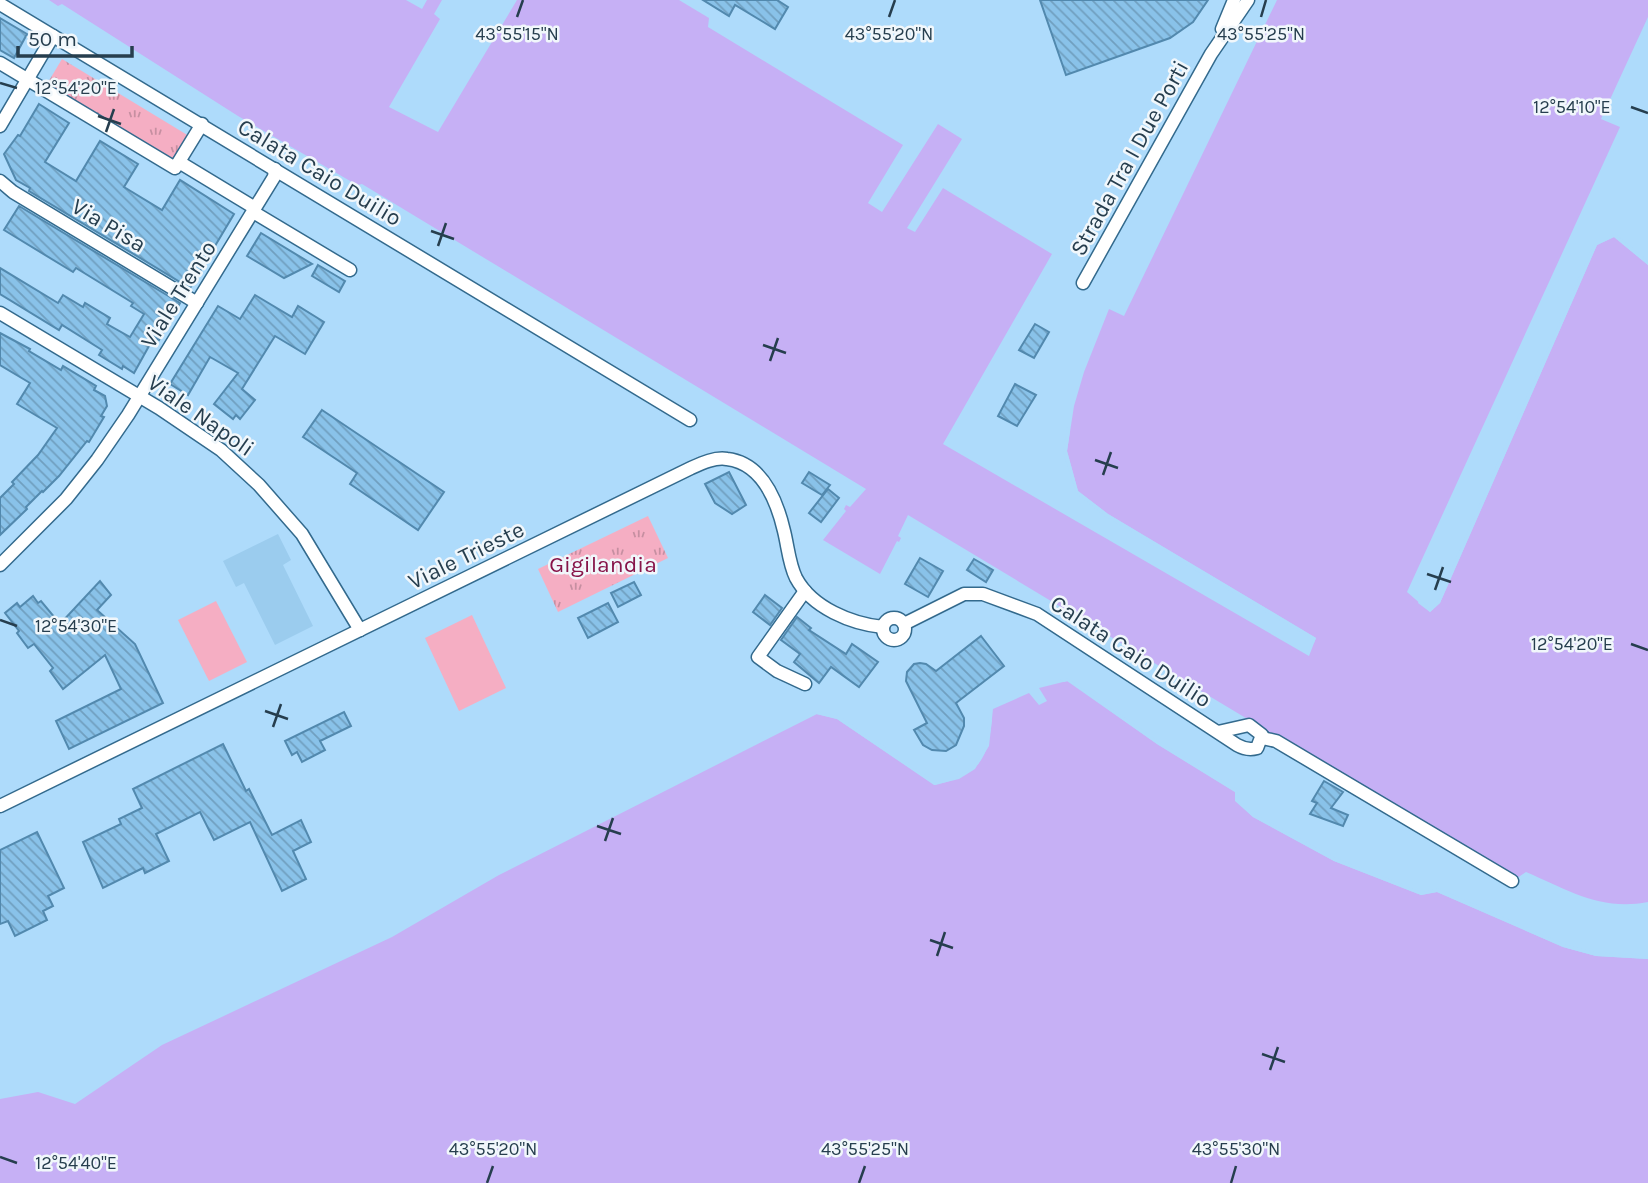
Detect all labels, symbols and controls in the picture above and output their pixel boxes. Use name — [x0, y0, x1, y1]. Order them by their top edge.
scale bar — [18, 14, 131, 58]
text: 43°55'15"N — [475, 23, 559, 45]
text: 43°55'20"N — [845, 23, 933, 45]
text: 43°55'25"N — [1217, 23, 1305, 45]
text: 50 m — [28, 27, 77, 51]
street label: Strada Tra I Due Porti — [1065, 56, 1194, 261]
text: 12°54'20"E — [35, 77, 117, 99]
text: 12°54'10"E — [1533, 96, 1611, 118]
street label: Calata Caio Duilio — [233, 113, 406, 232]
street label: Via Pisa — [67, 193, 151, 258]
street label: Viale Trento — [135, 236, 222, 353]
street label: Viale Napoli — [142, 369, 259, 462]
street label: Viale Trieste — [404, 516, 529, 595]
park label: Gigilandia — [549, 551, 657, 578]
street label: Calata Caio Duilio — [1045, 589, 1216, 713]
text: 12°54'30"E — [35, 615, 117, 637]
text: 12°54'20"E — [1531, 633, 1613, 655]
text: 43°55'20"N — [449, 1138, 537, 1160]
text: 43°55'25"N — [821, 1138, 909, 1160]
text: 43°55'30"N — [1192, 1138, 1280, 1160]
text: 12°54'40"E — [35, 1152, 117, 1174]

